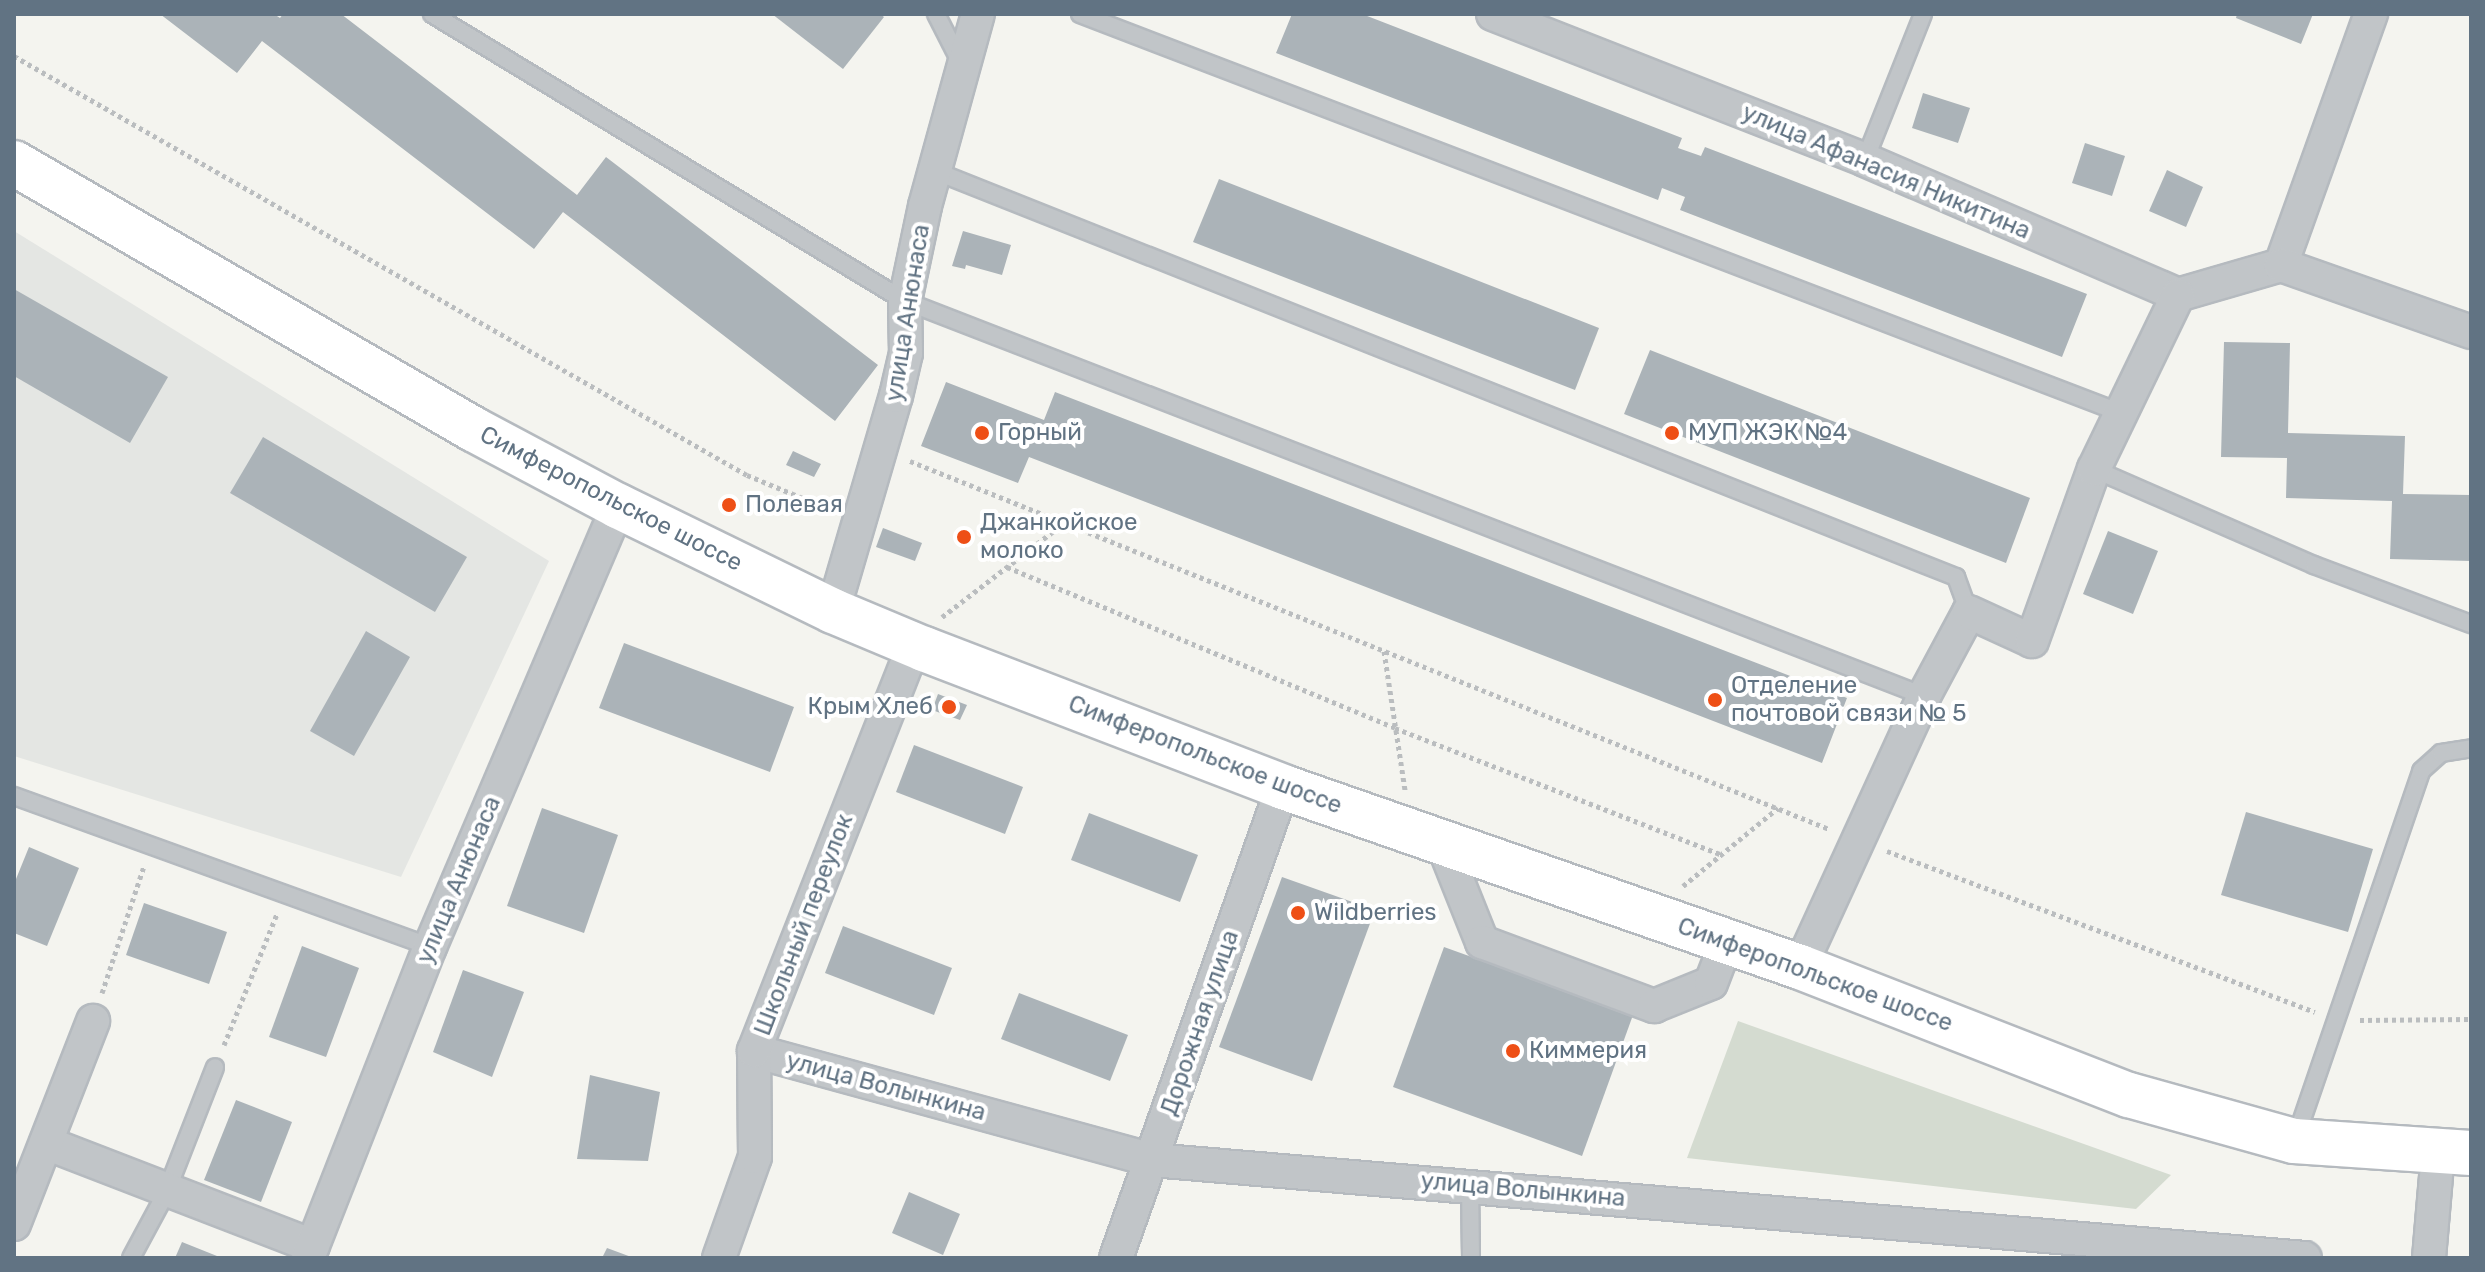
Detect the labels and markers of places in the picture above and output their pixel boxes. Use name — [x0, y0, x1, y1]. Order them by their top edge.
place label: Горный — [998, 419, 1082, 447]
place label: МУП ЖЭК №4 — [1688, 419, 1847, 447]
marker: Горный — [973, 424, 991, 442]
marker: МУП ЖЭК №4 — [1663, 424, 1681, 442]
place label: Полевая — [745, 491, 843, 519]
marker: Полевая — [720, 496, 738, 514]
place label: Джанкойское молоко — [980, 509, 1137, 565]
marker: Джанкойское молоко — [955, 528, 973, 546]
place label: Отделение почтовой связи № 5 — [1731, 672, 1966, 728]
marker: Отделение почтовой связи № 5 — [1706, 691, 1724, 709]
place label: Крым Хлеб — [808, 693, 933, 721]
marker: Крым Хлеб — [940, 698, 958, 716]
place label: Wildberries — [1314, 899, 1437, 927]
marker: Wildberries — [1289, 904, 1307, 922]
place label: Киммерия — [1529, 1037, 1647, 1065]
marker: Киммерия — [1504, 1042, 1522, 1060]

